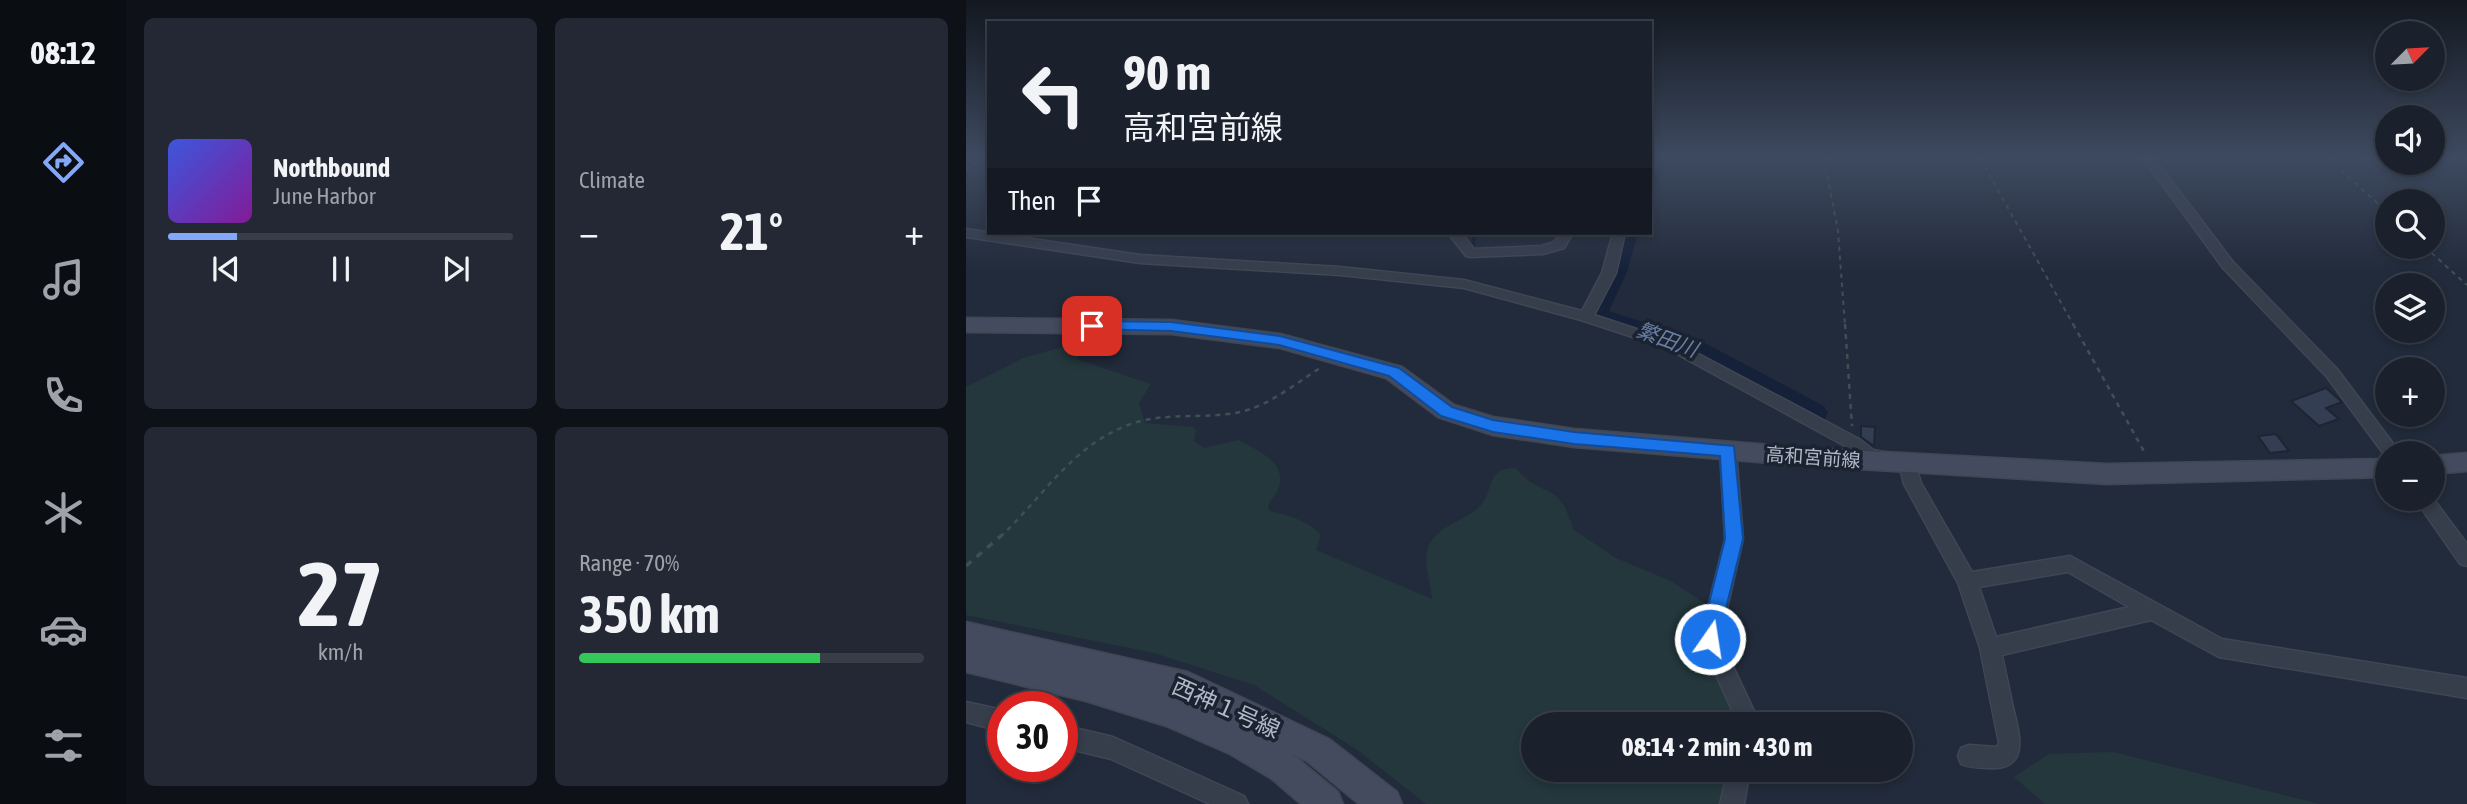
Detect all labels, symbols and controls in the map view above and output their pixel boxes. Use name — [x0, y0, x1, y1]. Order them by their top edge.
north arrow — [2375, 21, 2445, 91]
map controls — [2375, 21, 2445, 511]
text: 08:12 — [30, 34, 96, 71]
text: 90 m — [1123, 44, 1211, 100]
icon: left — [1008, 49, 1099, 140]
button: sound — [2375, 105, 2445, 175]
text: 高和宮前線 — [1123, 109, 1283, 146]
icon: directions — [39, 138, 88, 187]
text: Northbound — [273, 153, 390, 183]
text: Climate — [579, 167, 645, 193]
icon: arrive — [1070, 182, 1108, 220]
text: June Harbor — [273, 183, 376, 209]
text: Then — [1008, 186, 1056, 216]
button: search — [2375, 189, 2445, 259]
text: 21° — [720, 201, 783, 261]
text: − — [579, 210, 599, 253]
text: + — [904, 210, 924, 253]
icon: previous — [207, 250, 245, 288]
icon: pause — [322, 250, 360, 288]
icon: next — [437, 250, 475, 288]
icon: music — [39, 255, 88, 304]
button: layers — [2375, 273, 2445, 343]
pin — [1062, 296, 1122, 356]
icon: arrive — [1073, 307, 1111, 345]
water label: 繁田川 — [1634, 317, 1703, 362]
button: + — [2375, 357, 2445, 427]
icon: phone — [39, 371, 88, 420]
button: − — [2375, 441, 2445, 511]
street label: 高和宮前線 — [1765, 443, 1861, 471]
icon: climate — [39, 488, 88, 537]
text: 27 — [298, 541, 383, 645]
text: Range · 70% — [579, 550, 679, 576]
text: 350 km — [579, 584, 720, 644]
position arrow — [1673, 602, 1747, 676]
icon: car — [39, 605, 88, 654]
text: km/h — [318, 639, 363, 665]
street label: 西神１号線 — [1168, 673, 1284, 743]
speed limit sign: 30 — [987, 691, 1078, 782]
icon: filters — [39, 721, 88, 770]
text: 08:14 · 2 min · 430 m — [1622, 732, 1812, 762]

